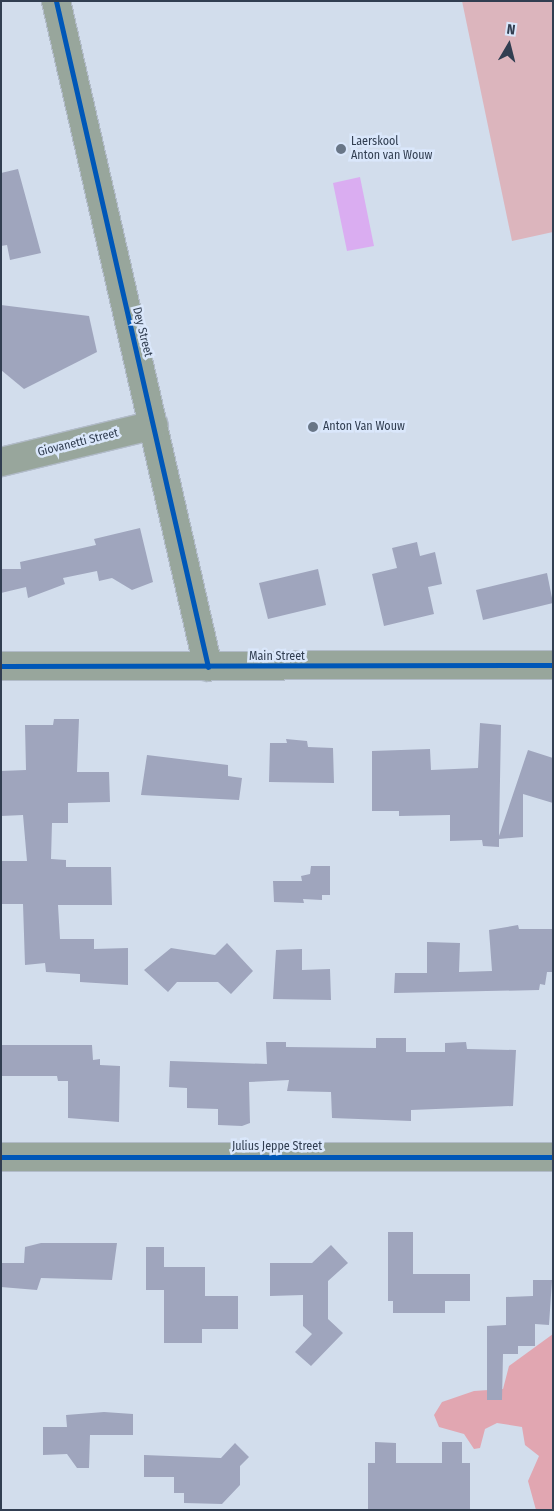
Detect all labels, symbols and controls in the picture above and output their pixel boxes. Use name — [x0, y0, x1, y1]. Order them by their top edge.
north arrow — [484, 20, 534, 70]
text: N — [506, 21, 516, 39]
place label: Laerskool Anton van Wouw — [351, 135, 432, 163]
marker: Laerskool Anton van Wouw — [335, 143, 347, 155]
street label: Dey Street — [129, 306, 155, 358]
place label: Anton Van Wouw — [323, 420, 405, 434]
marker: Anton Van Wouw — [307, 421, 319, 433]
street label: Giovanetti Street — [36, 426, 120, 460]
street label: Main Street — [249, 650, 305, 664]
street label: Julius Jeppe Street — [232, 1140, 322, 1154]

